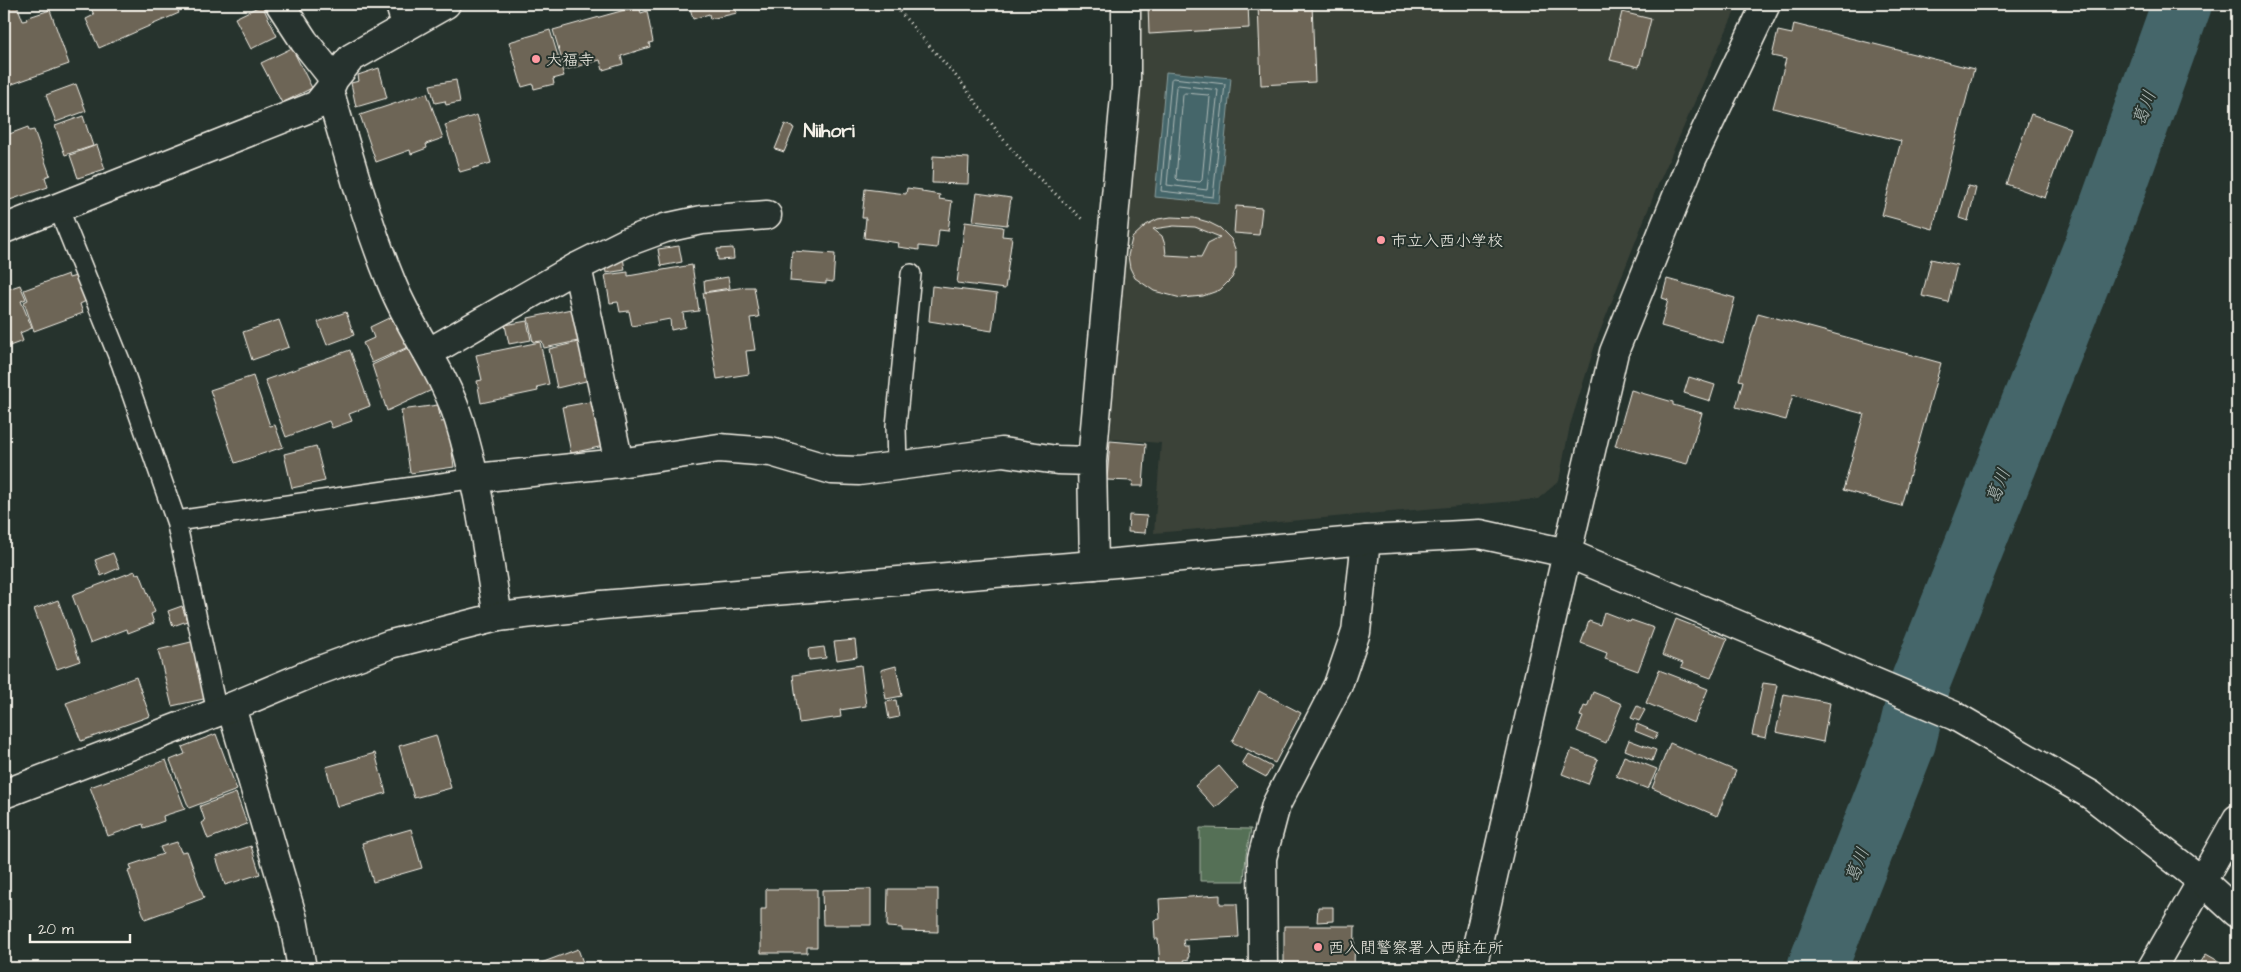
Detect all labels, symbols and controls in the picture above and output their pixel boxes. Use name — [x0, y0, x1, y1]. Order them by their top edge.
place label: 大福寺 — [546, 49, 594, 71]
marker: 大福寺 — [530, 53, 542, 65]
water label: 葛川 — [2127, 87, 2162, 129]
district label: Niihori — [803, 118, 855, 145]
place label: 市立入西小学校 — [1391, 230, 1503, 252]
marker: 市立入西小学校 — [1375, 234, 1387, 246]
water label: 葛川 — [1980, 465, 2017, 508]
water label: 葛川 — [1839, 844, 1876, 887]
scale bar — [30, 912, 130, 944]
text: 20 m — [38, 919, 74, 940]
place label: 西入間警察署入西駐在所 — [1328, 937, 1504, 959]
marker: 西入間警察署入西駐在所 — [1312, 941, 1324, 953]

